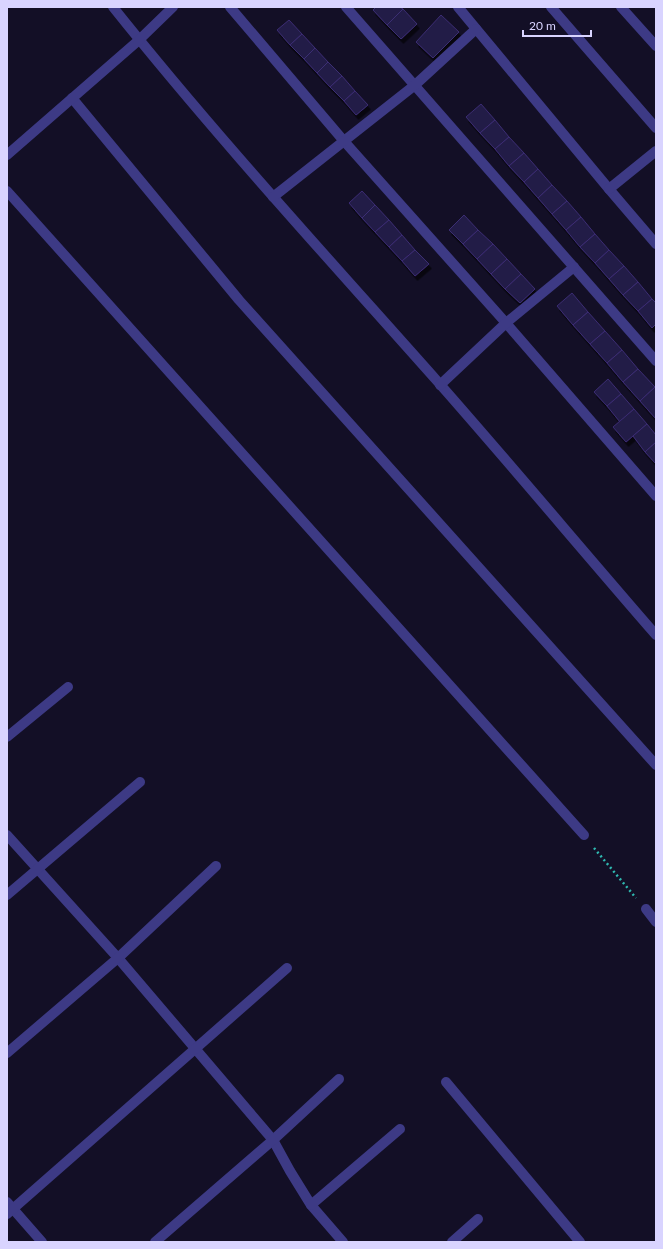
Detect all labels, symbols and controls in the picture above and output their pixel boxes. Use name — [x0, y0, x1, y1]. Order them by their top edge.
scale bar — [523, 12, 591, 38]
text: 20 m — [529, 18, 556, 33]

